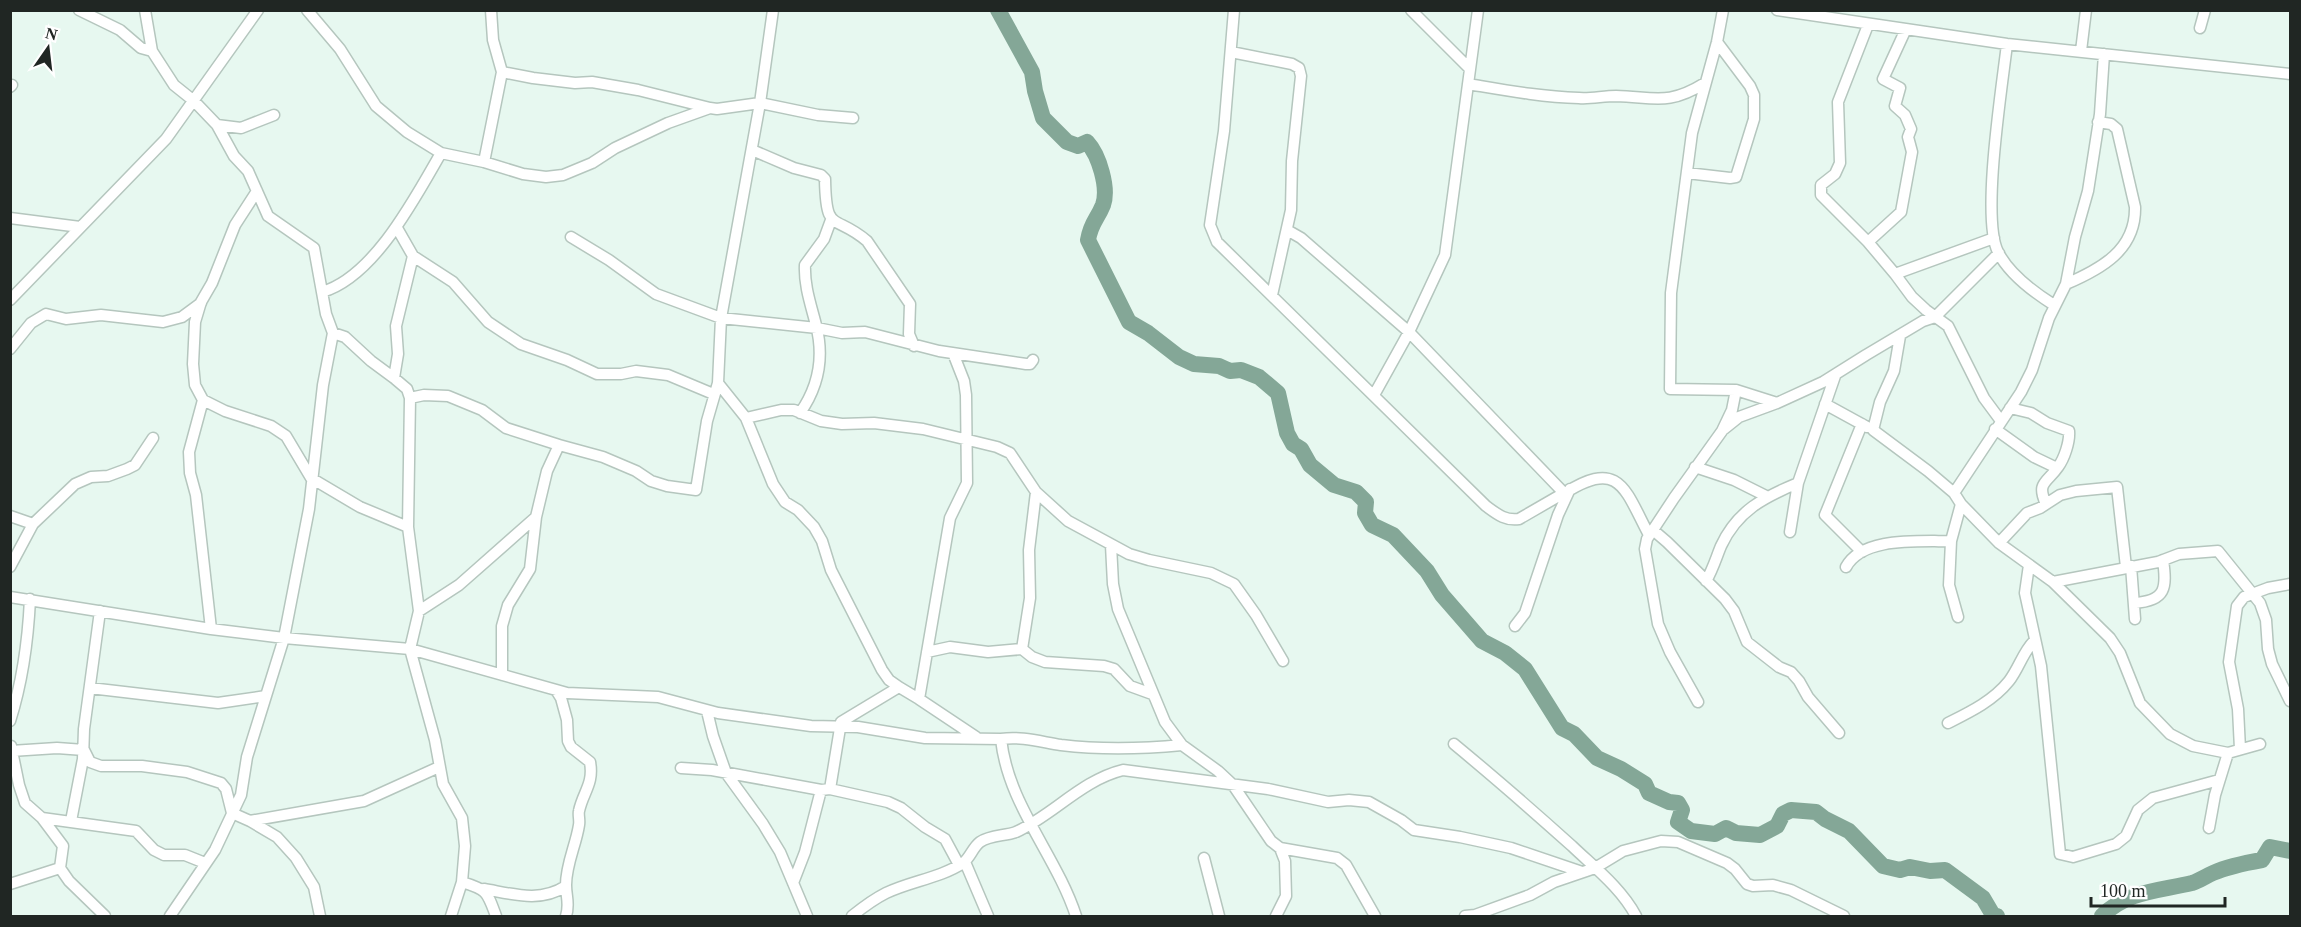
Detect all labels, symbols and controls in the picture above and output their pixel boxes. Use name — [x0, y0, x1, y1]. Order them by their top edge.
north arrow — [18, 18, 78, 78]
text: N — [44, 24, 60, 44]
scale bar — [2091, 870, 2224, 908]
text: 100 m — [2100, 881, 2146, 901]

